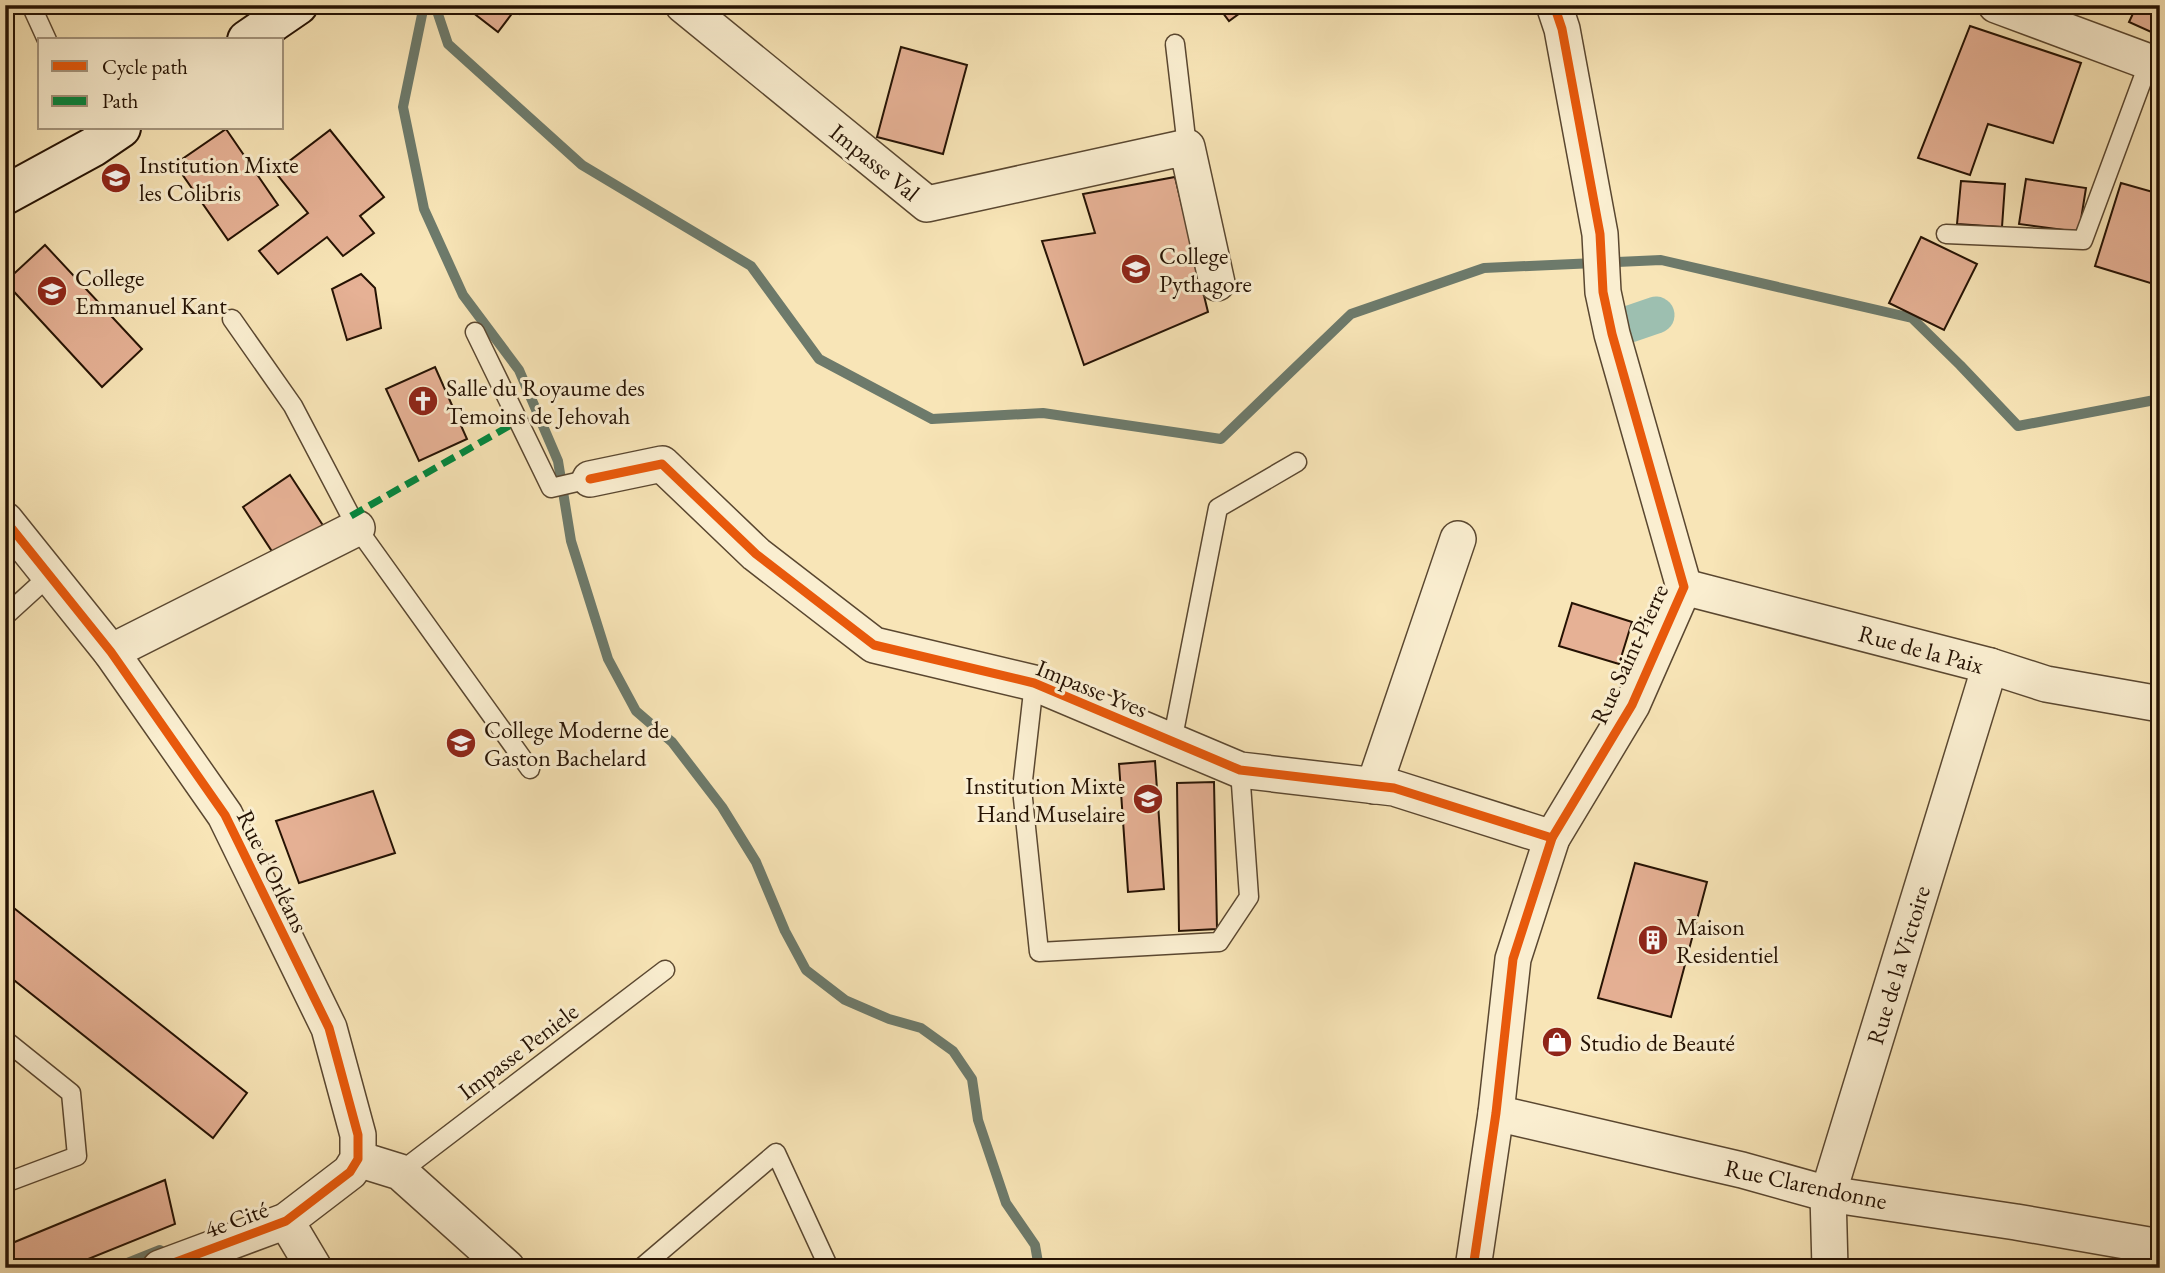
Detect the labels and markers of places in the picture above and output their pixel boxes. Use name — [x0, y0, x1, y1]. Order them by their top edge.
place label: Institution Mixte les Colibris — [139, 149, 299, 208]
school or university icon: Institution Mixte les Colibris — [99, 161, 133, 195]
place label: College Pythagore — [1159, 240, 1252, 299]
school or university icon: College Pythagore — [1119, 252, 1153, 286]
place label: College Emmanuel Kant — [75, 262, 227, 321]
school or university icon: College Emmanuel Kant — [35, 274, 69, 308]
place label: Salle du Royaume des Temoins de Jehovah — [446, 372, 645, 431]
church icon: Salle du Royaume des Temoins de Jehovah — [406, 384, 440, 418]
place label: College Moderne de Gaston Bachelard — [484, 714, 669, 773]
school or university icon: College Moderne de Gaston Bachelard — [444, 726, 478, 760]
place label: Institution Mixte Hand Muselaire — [965, 770, 1125, 829]
school or university icon: Institution Mixte Hand Muselaire — [1131, 782, 1165, 816]
place label: Maison Residentiel — [1676, 911, 1779, 970]
building icon: Maison Residentiel — [1636, 923, 1670, 957]
shop icon: Studio de Beauté — [1540, 1025, 1574, 1059]
place label: Studio de Beauté — [1580, 1027, 1735, 1058]

